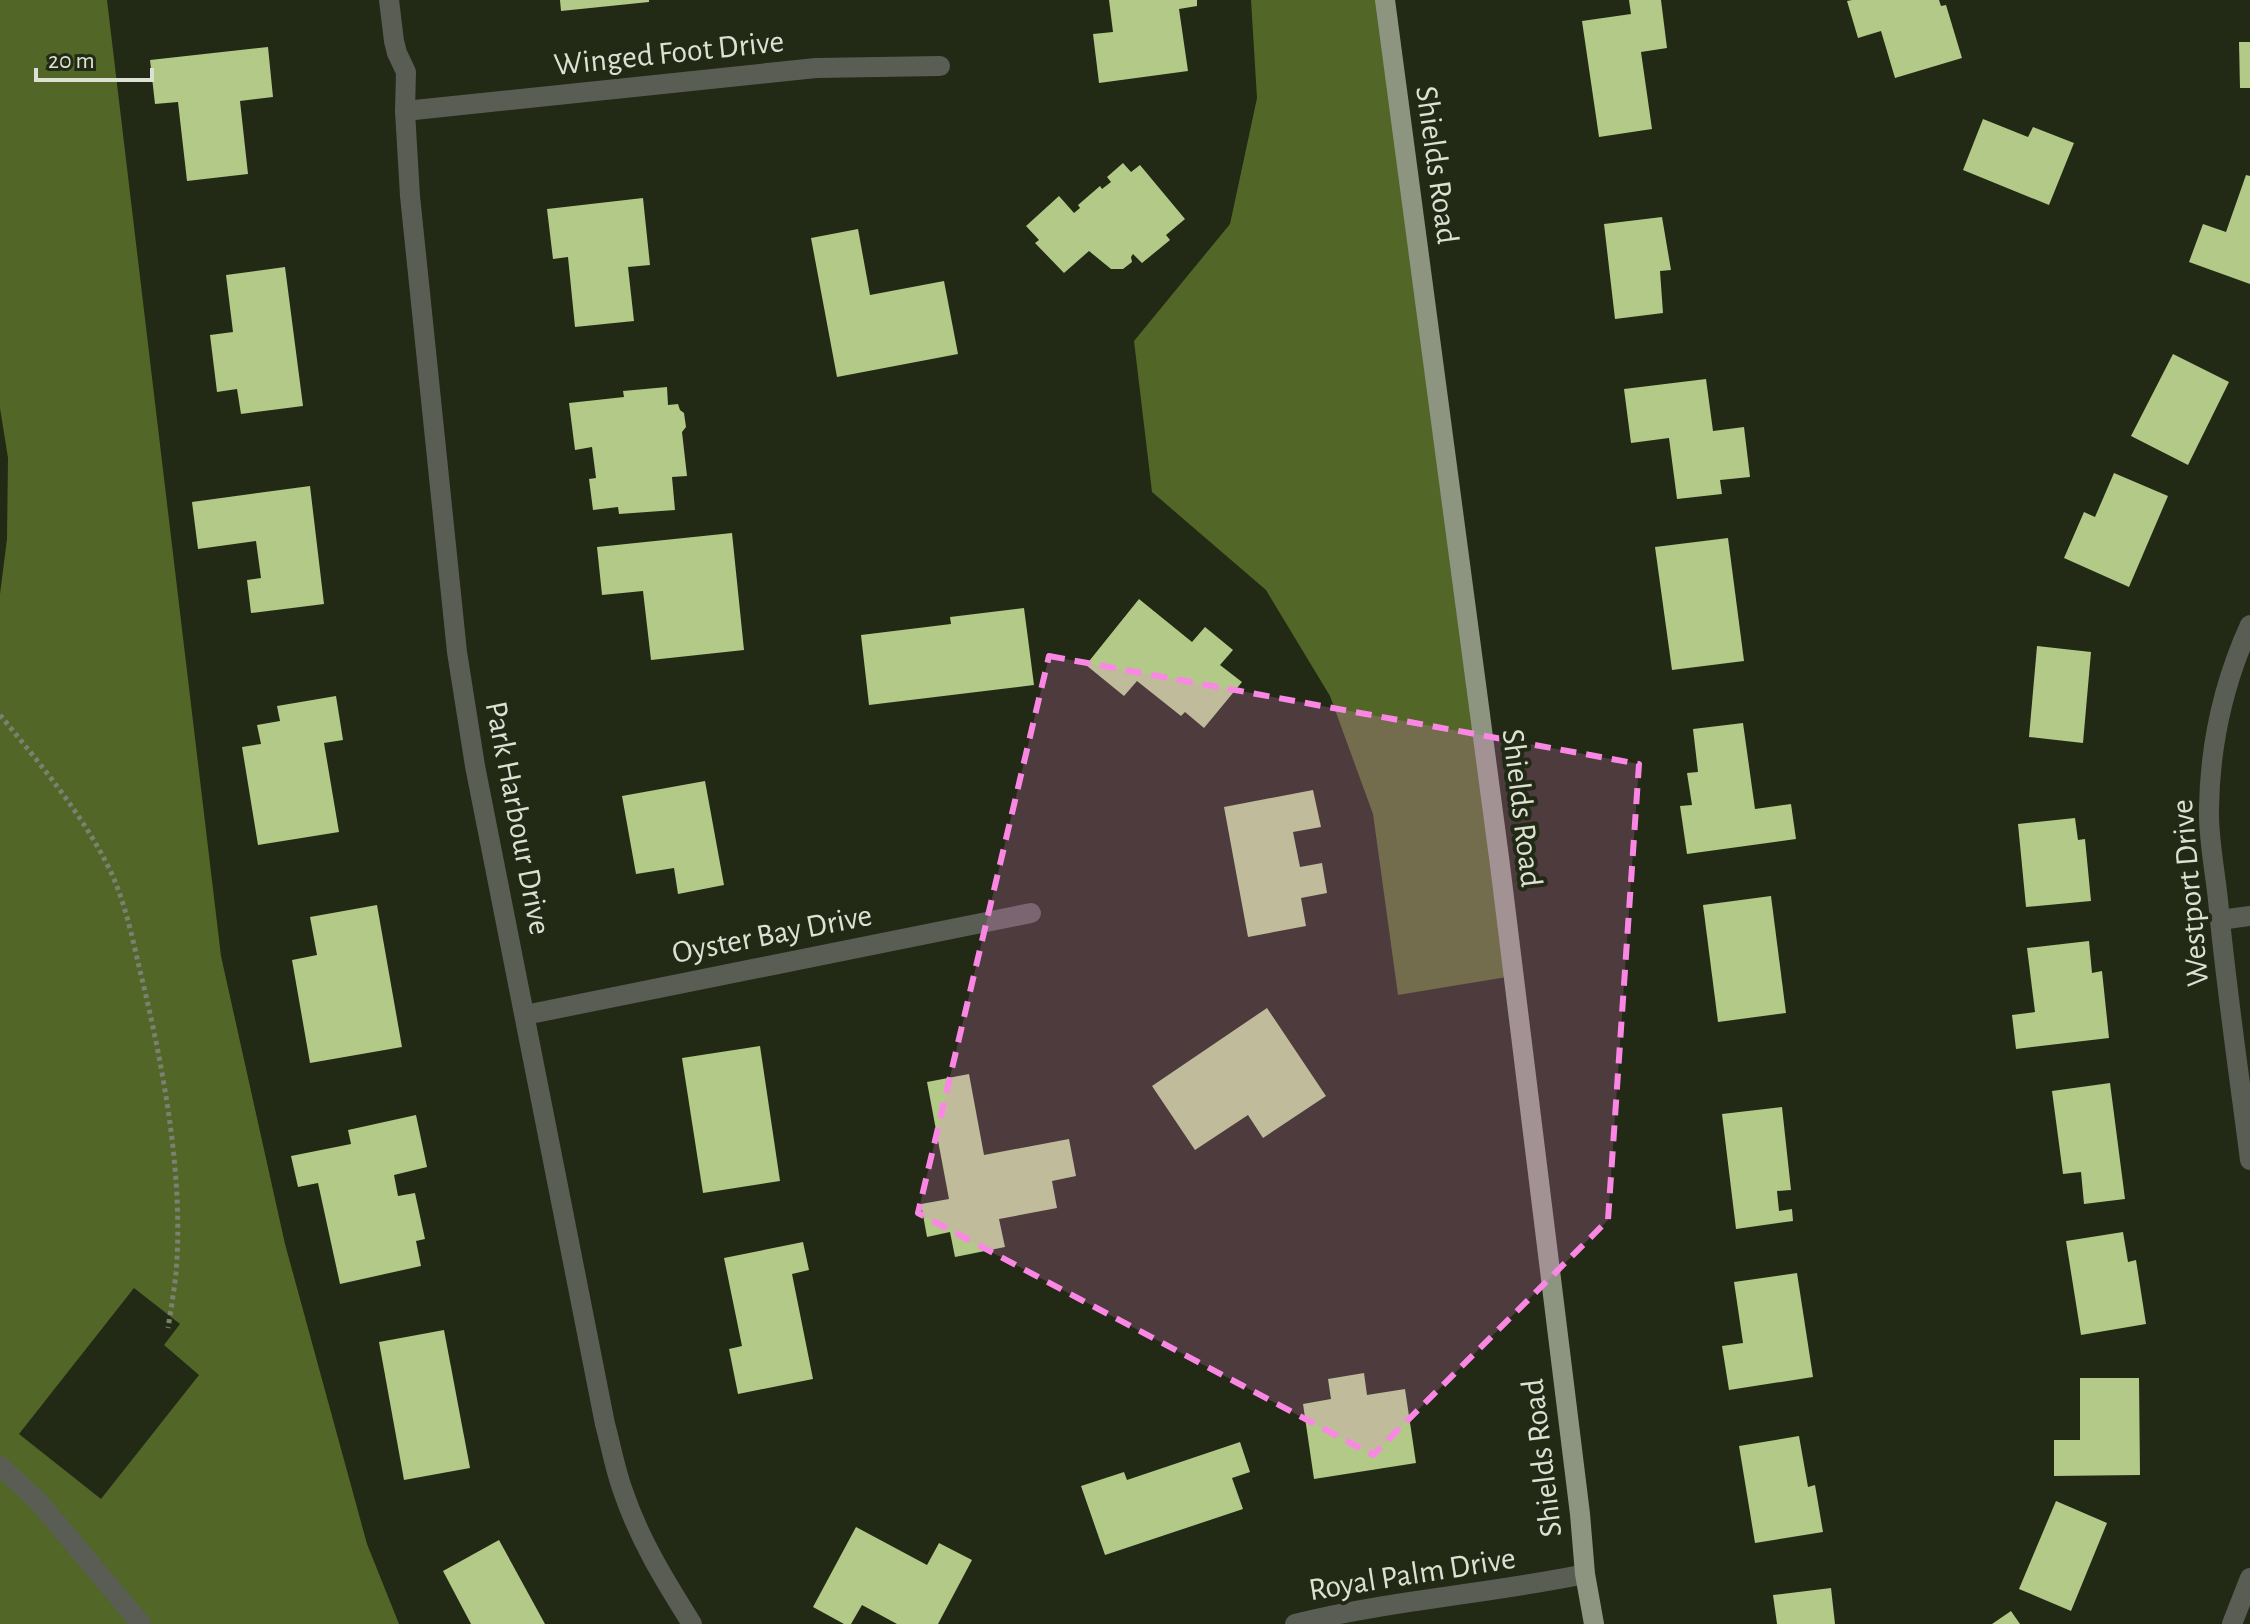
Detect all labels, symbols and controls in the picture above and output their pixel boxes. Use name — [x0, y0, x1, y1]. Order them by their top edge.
street label: Winged Foot Drive — [552, 25, 786, 81]
scale bar — [36, 32, 152, 82]
text: 20 m — [48, 49, 95, 73]
street label: Shields Road — [1410, 84, 1464, 246]
street label: Park Harbour Drive — [480, 699, 556, 937]
street label: Shields Road — [1496, 727, 1548, 889]
street label: Westport Drive — [2166, 798, 2214, 988]
street label: Oyster Bay Drive — [669, 899, 875, 969]
street label: Shields Road — [1516, 1377, 1568, 1539]
street label: Royal Palm Drive — [1306, 1542, 1518, 1606]

